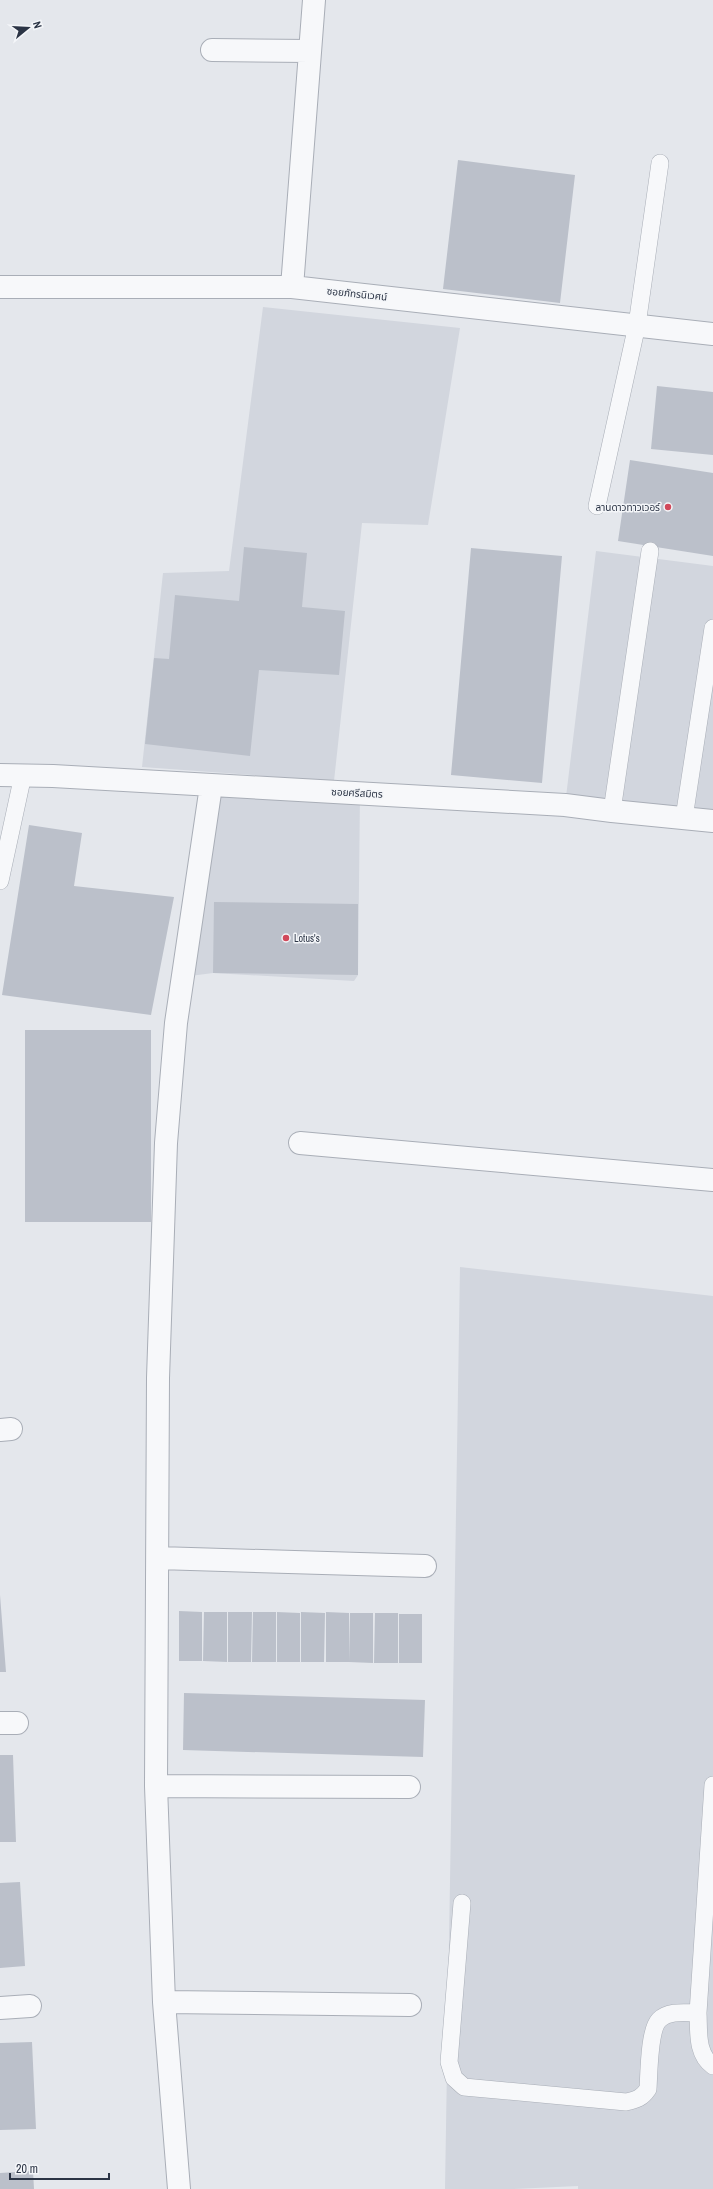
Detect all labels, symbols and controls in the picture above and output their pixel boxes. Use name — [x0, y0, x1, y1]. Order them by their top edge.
north arrow — [8, 8, 48, 48]
text: N — [30, 20, 45, 30]
street label: ซอยภัทรนิเวศน์ — [326, 284, 388, 304]
place label: ลานดาวทาวเวอร์ — [596, 501, 660, 514]
marker: ลานดาวทาวเวอร์ — [663, 502, 673, 512]
street label: ซอยศรีสมิตร — [331, 785, 383, 801]
place label: Lotus's — [294, 932, 320, 945]
marker: Lotus's — [281, 933, 291, 943]
scale bar — [10, 2155, 109, 2181]
text: 20 m — [16, 2161, 38, 2177]

